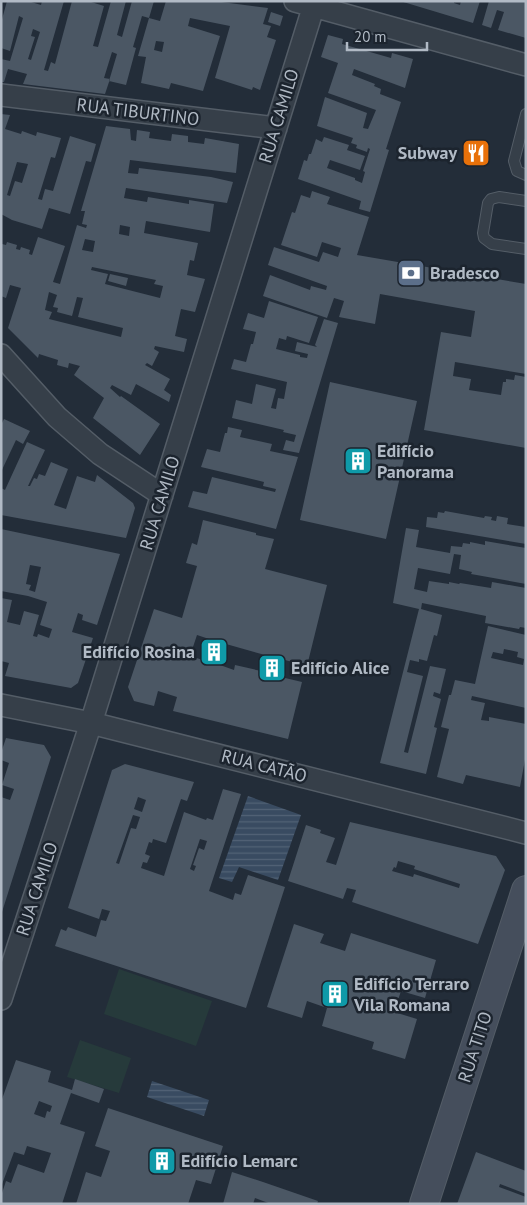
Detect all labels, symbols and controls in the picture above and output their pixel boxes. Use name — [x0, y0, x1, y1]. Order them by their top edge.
scale bar — [347, 20, 427, 52]
text: 20 m — [354, 27, 387, 46]
street label: RUA CAMILO — [253, 66, 304, 166]
street label: RUA TIBURTINO — [76, 93, 201, 130]
restaurant icon: Subway — [461, 138, 491, 168]
place label: Subway — [398, 141, 457, 164]
bank icon: Bradesco — [396, 258, 426, 288]
place label: Bradesco — [430, 261, 500, 284]
place label: Edifício Panorama — [377, 439, 454, 483]
building icon: Edifício Panorama — [343, 446, 373, 476]
street label: RUA CAMILO — [134, 453, 185, 553]
building icon: Edifício Rosina — [199, 637, 229, 667]
place label: Edifício Rosina — [83, 640, 195, 663]
building icon: Edifício Alice — [257, 653, 287, 683]
place label: Edifício Alice — [291, 656, 389, 679]
street label: RUA CATÃO — [219, 744, 309, 787]
street label: RUA CAMILO — [11, 839, 62, 939]
place label: Edifício Terraro Vila Romana — [353, 972, 470, 1016]
building icon: Edifício Terraro Vila Romana — [320, 979, 350, 1009]
street label: RUA TITO — [452, 1009, 497, 1085]
building icon: Edifício Lemarc — [147, 1146, 177, 1176]
place label: Edifício Lemarc — [181, 1149, 298, 1172]

